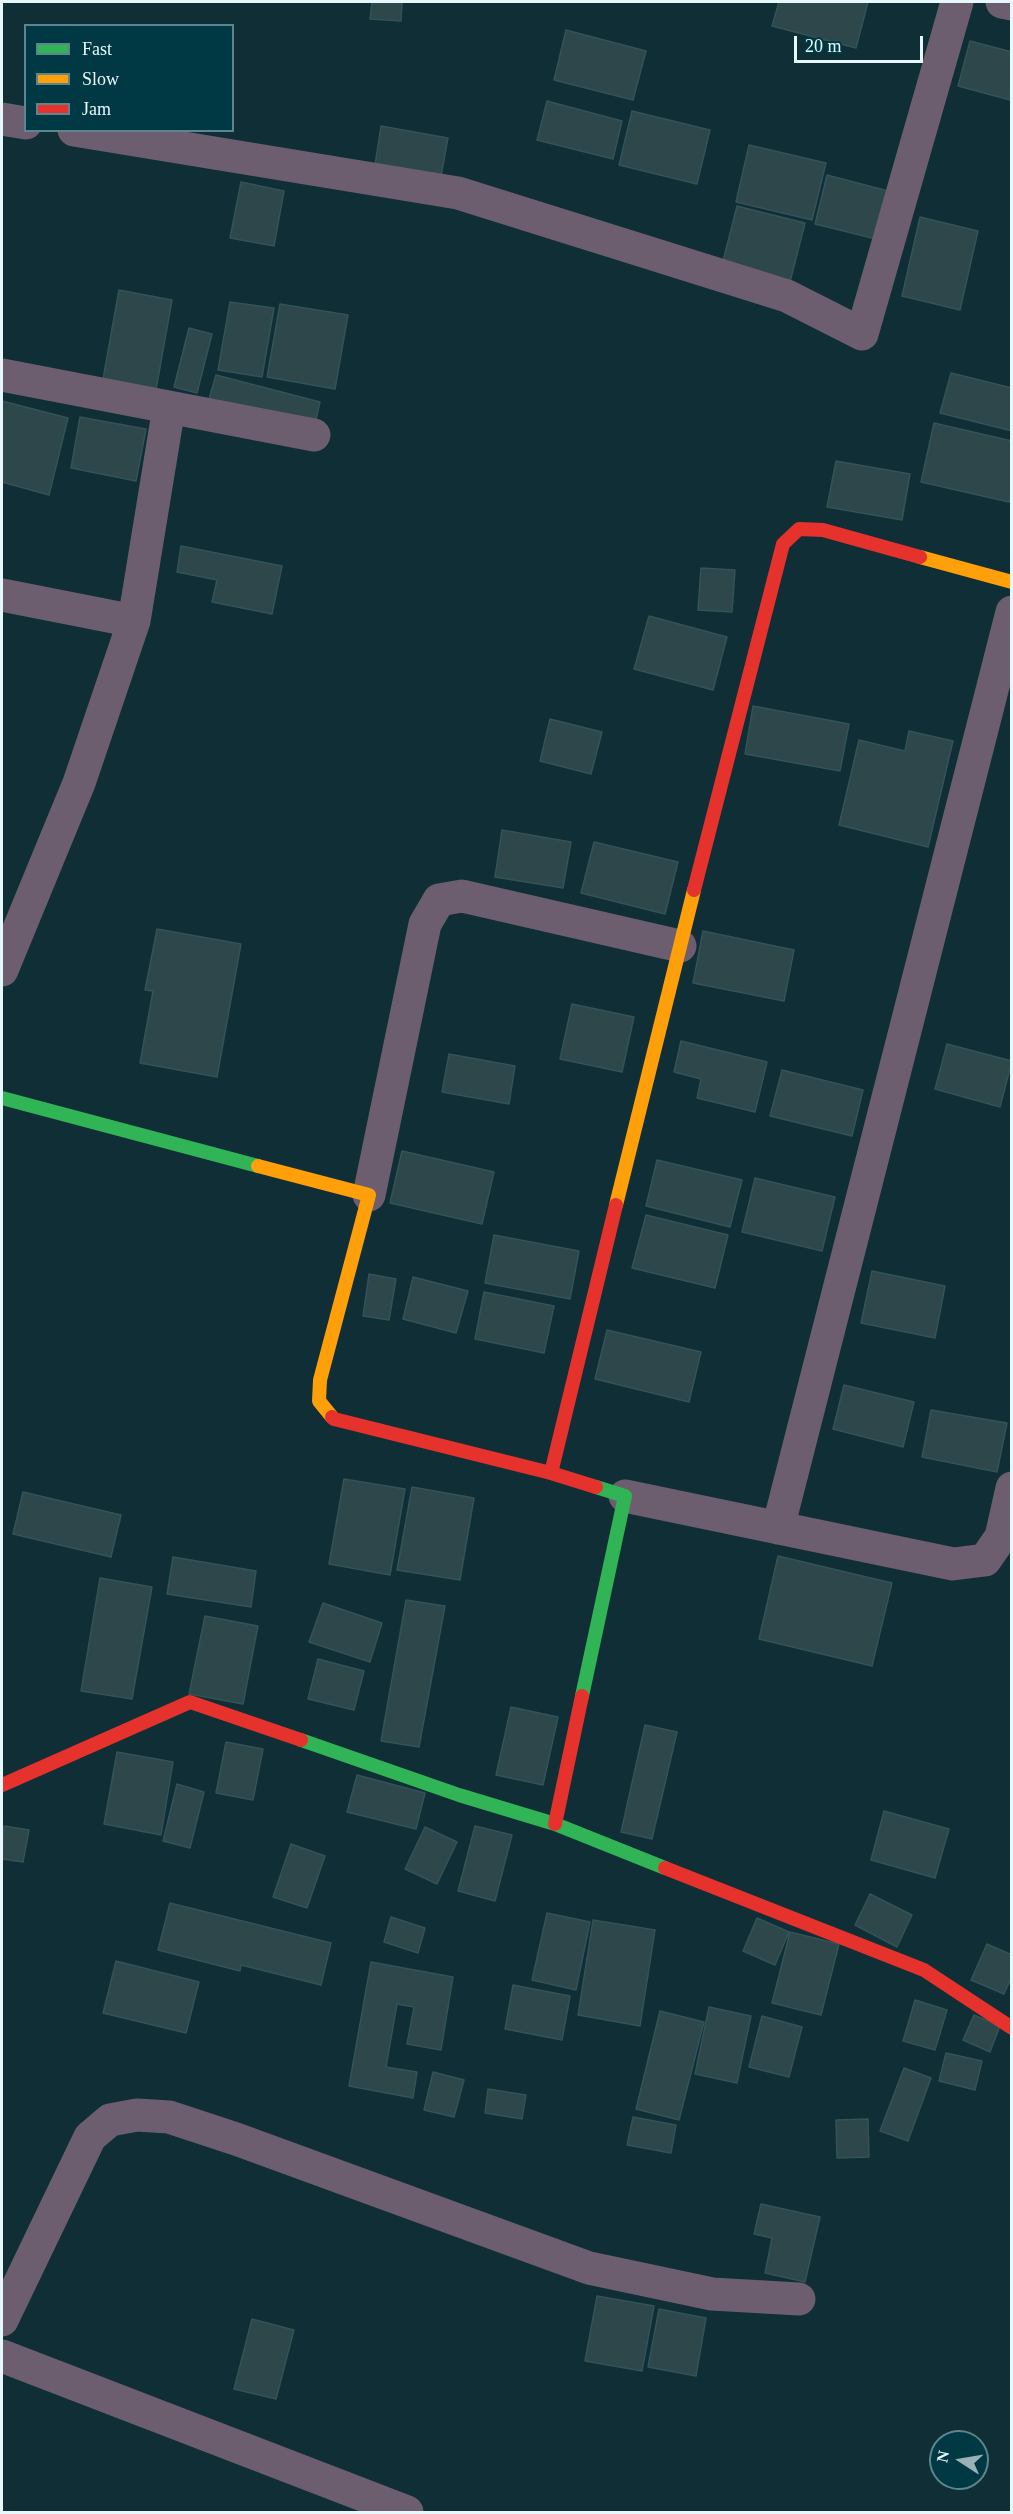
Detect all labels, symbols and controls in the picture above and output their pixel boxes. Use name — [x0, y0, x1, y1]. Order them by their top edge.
legend — [24, 24, 234, 132]
scale bar — [797, 24, 926, 62]
text: 20 m — [805, 36, 842, 56]
text: Fast — [82, 39, 112, 59]
text: Slow — [82, 69, 119, 89]
text: Jam — [82, 99, 111, 119]
north arrow — [929, 2430, 989, 2490]
text: N — [933, 2449, 952, 2464]

